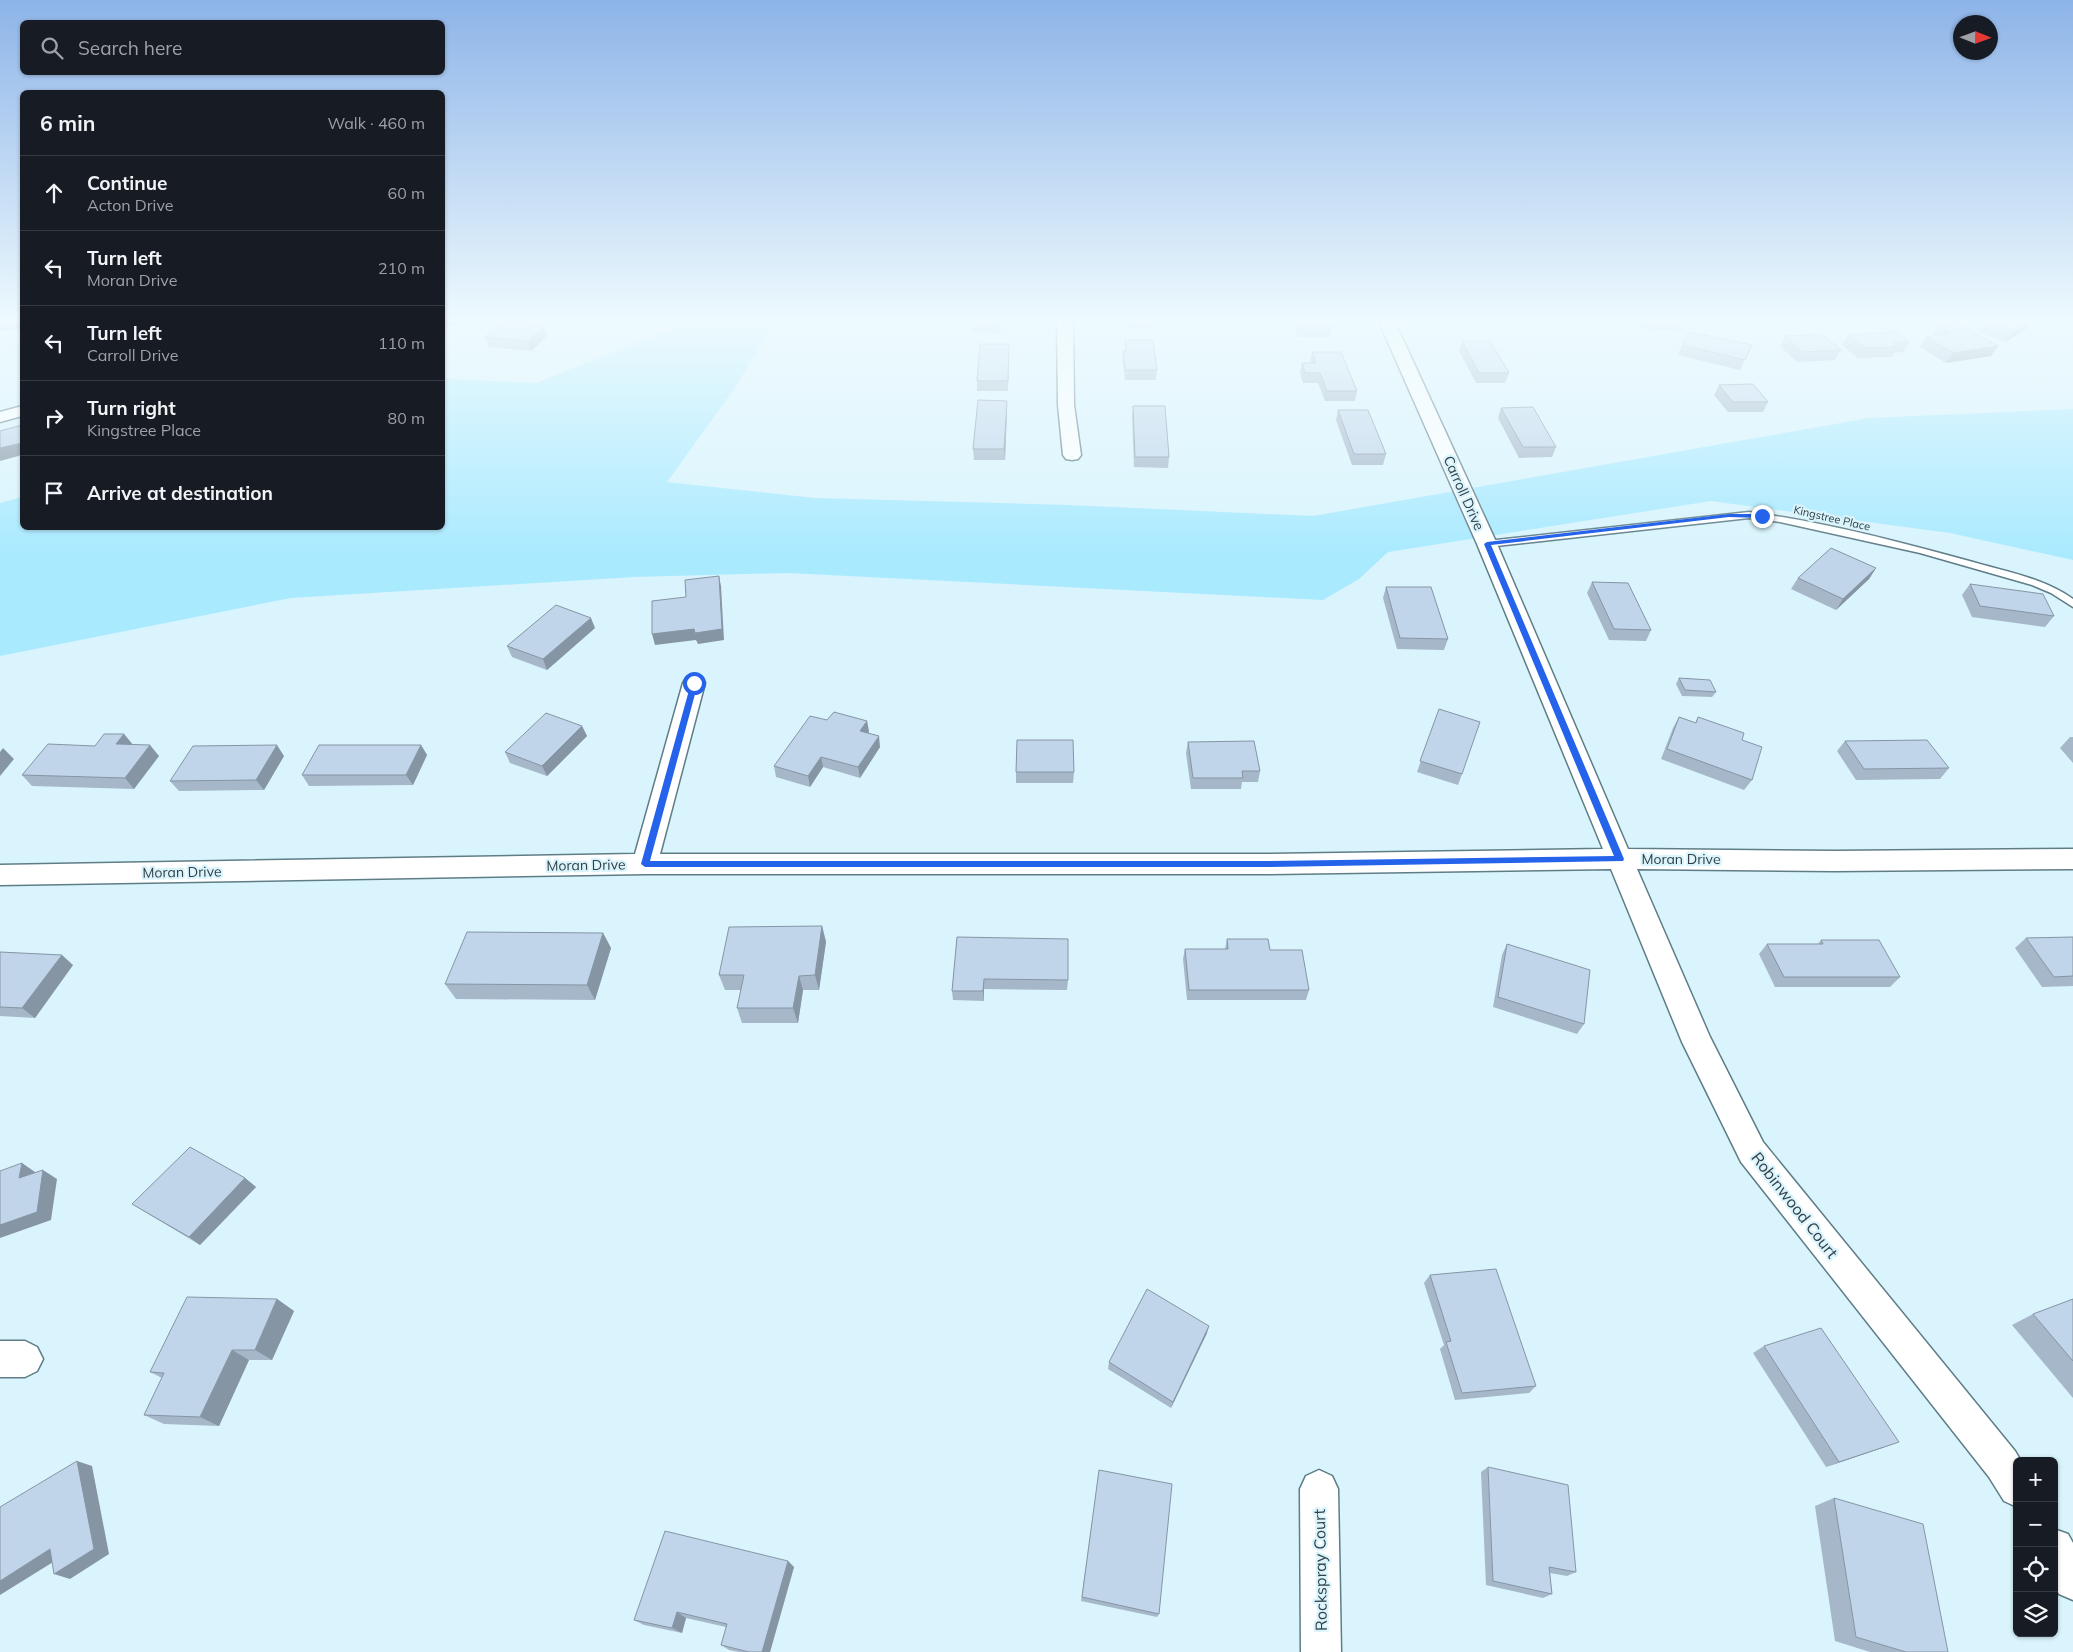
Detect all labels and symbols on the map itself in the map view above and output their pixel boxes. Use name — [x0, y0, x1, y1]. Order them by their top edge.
north arrow — [1953, 15, 1998, 60]
street label: Carroll Drive — [1440, 453, 1488, 533]
street label: Kingstree Place — [1792, 502, 1872, 534]
route end — [1751, 505, 1774, 528]
route start — [683, 672, 706, 695]
street label: Moran Drive — [1641, 850, 1721, 868]
street label: Moran Drive — [546, 855, 626, 875]
street label: Moran Drive — [142, 862, 222, 882]
street label: Robinwood Court — [1747, 1148, 1843, 1262]
street label: Rockspray Court — [1309, 1508, 1331, 1631]

